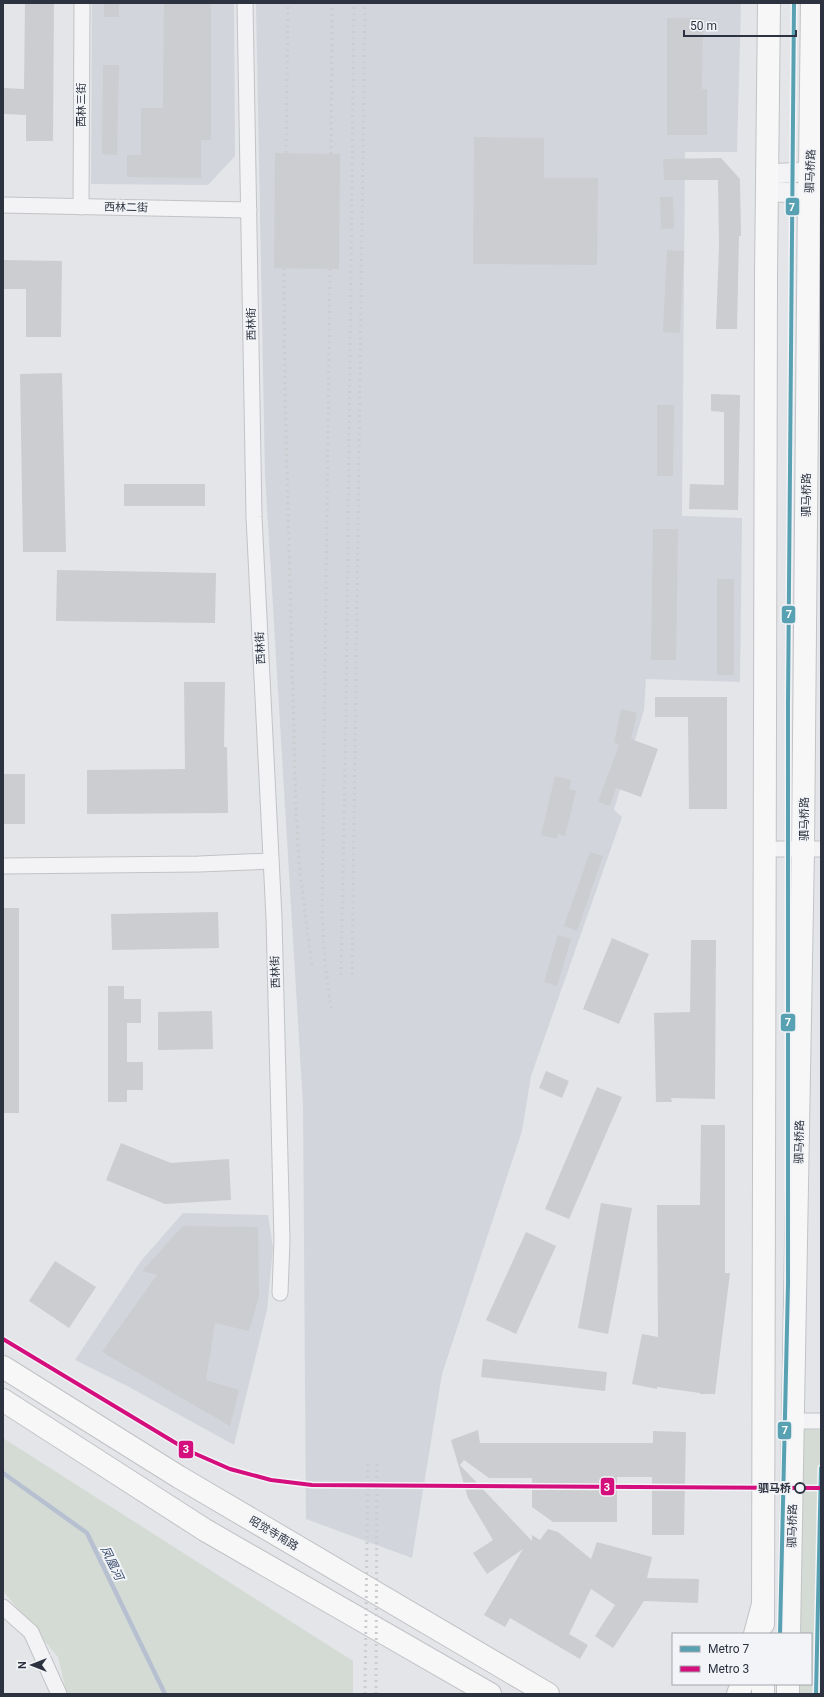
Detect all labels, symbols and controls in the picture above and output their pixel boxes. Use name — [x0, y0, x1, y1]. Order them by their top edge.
scale bar — [684, 12, 796, 38]
text: 50 m — [690, 19, 717, 33]
street label: 西林三街 — [75, 83, 88, 127]
street label: 驷马桥路 — [803, 149, 818, 193]
line badge: 7 — [785, 197, 800, 216]
street label: 西林二街 — [104, 201, 148, 214]
text: 7 — [789, 201, 795, 214]
street label: 西林街 — [245, 307, 258, 341]
street label: 驷马桥路 — [800, 473, 813, 517]
line badge: 7 — [781, 605, 796, 624]
text: 7 — [786, 608, 792, 621]
street label: 西林街 — [253, 631, 268, 665]
street label: 驷马桥路 — [798, 797, 811, 841]
street label: 西林街 — [268, 955, 283, 989]
line badge: 7 — [780, 1013, 796, 1032]
text: 7 — [785, 1016, 791, 1029]
street label: 驷马桥路 — [793, 1120, 806, 1164]
line badge: 7 — [777, 1421, 792, 1440]
text: 7 — [782, 1424, 788, 1437]
line badge: 3 — [178, 1440, 194, 1459]
text: 3 — [183, 1443, 189, 1456]
line badge: 3 — [600, 1477, 615, 1496]
text: 3 — [604, 1481, 610, 1494]
place label: 驷马桥 — [758, 1482, 791, 1495]
marker: 驷马桥 — [794, 1482, 806, 1494]
street label: 驷马桥路 — [786, 1504, 799, 1548]
street label: 昭觉寺南路 — [247, 1514, 301, 1553]
water label: 凤凰河 — [98, 1544, 127, 1584]
legend — [672, 1633, 812, 1685]
text: Metro 7 — [708, 1642, 750, 1656]
north arrow — [12, 1645, 52, 1685]
text: N — [16, 1661, 29, 1669]
text: Metro 3 — [708, 1662, 749, 1676]

